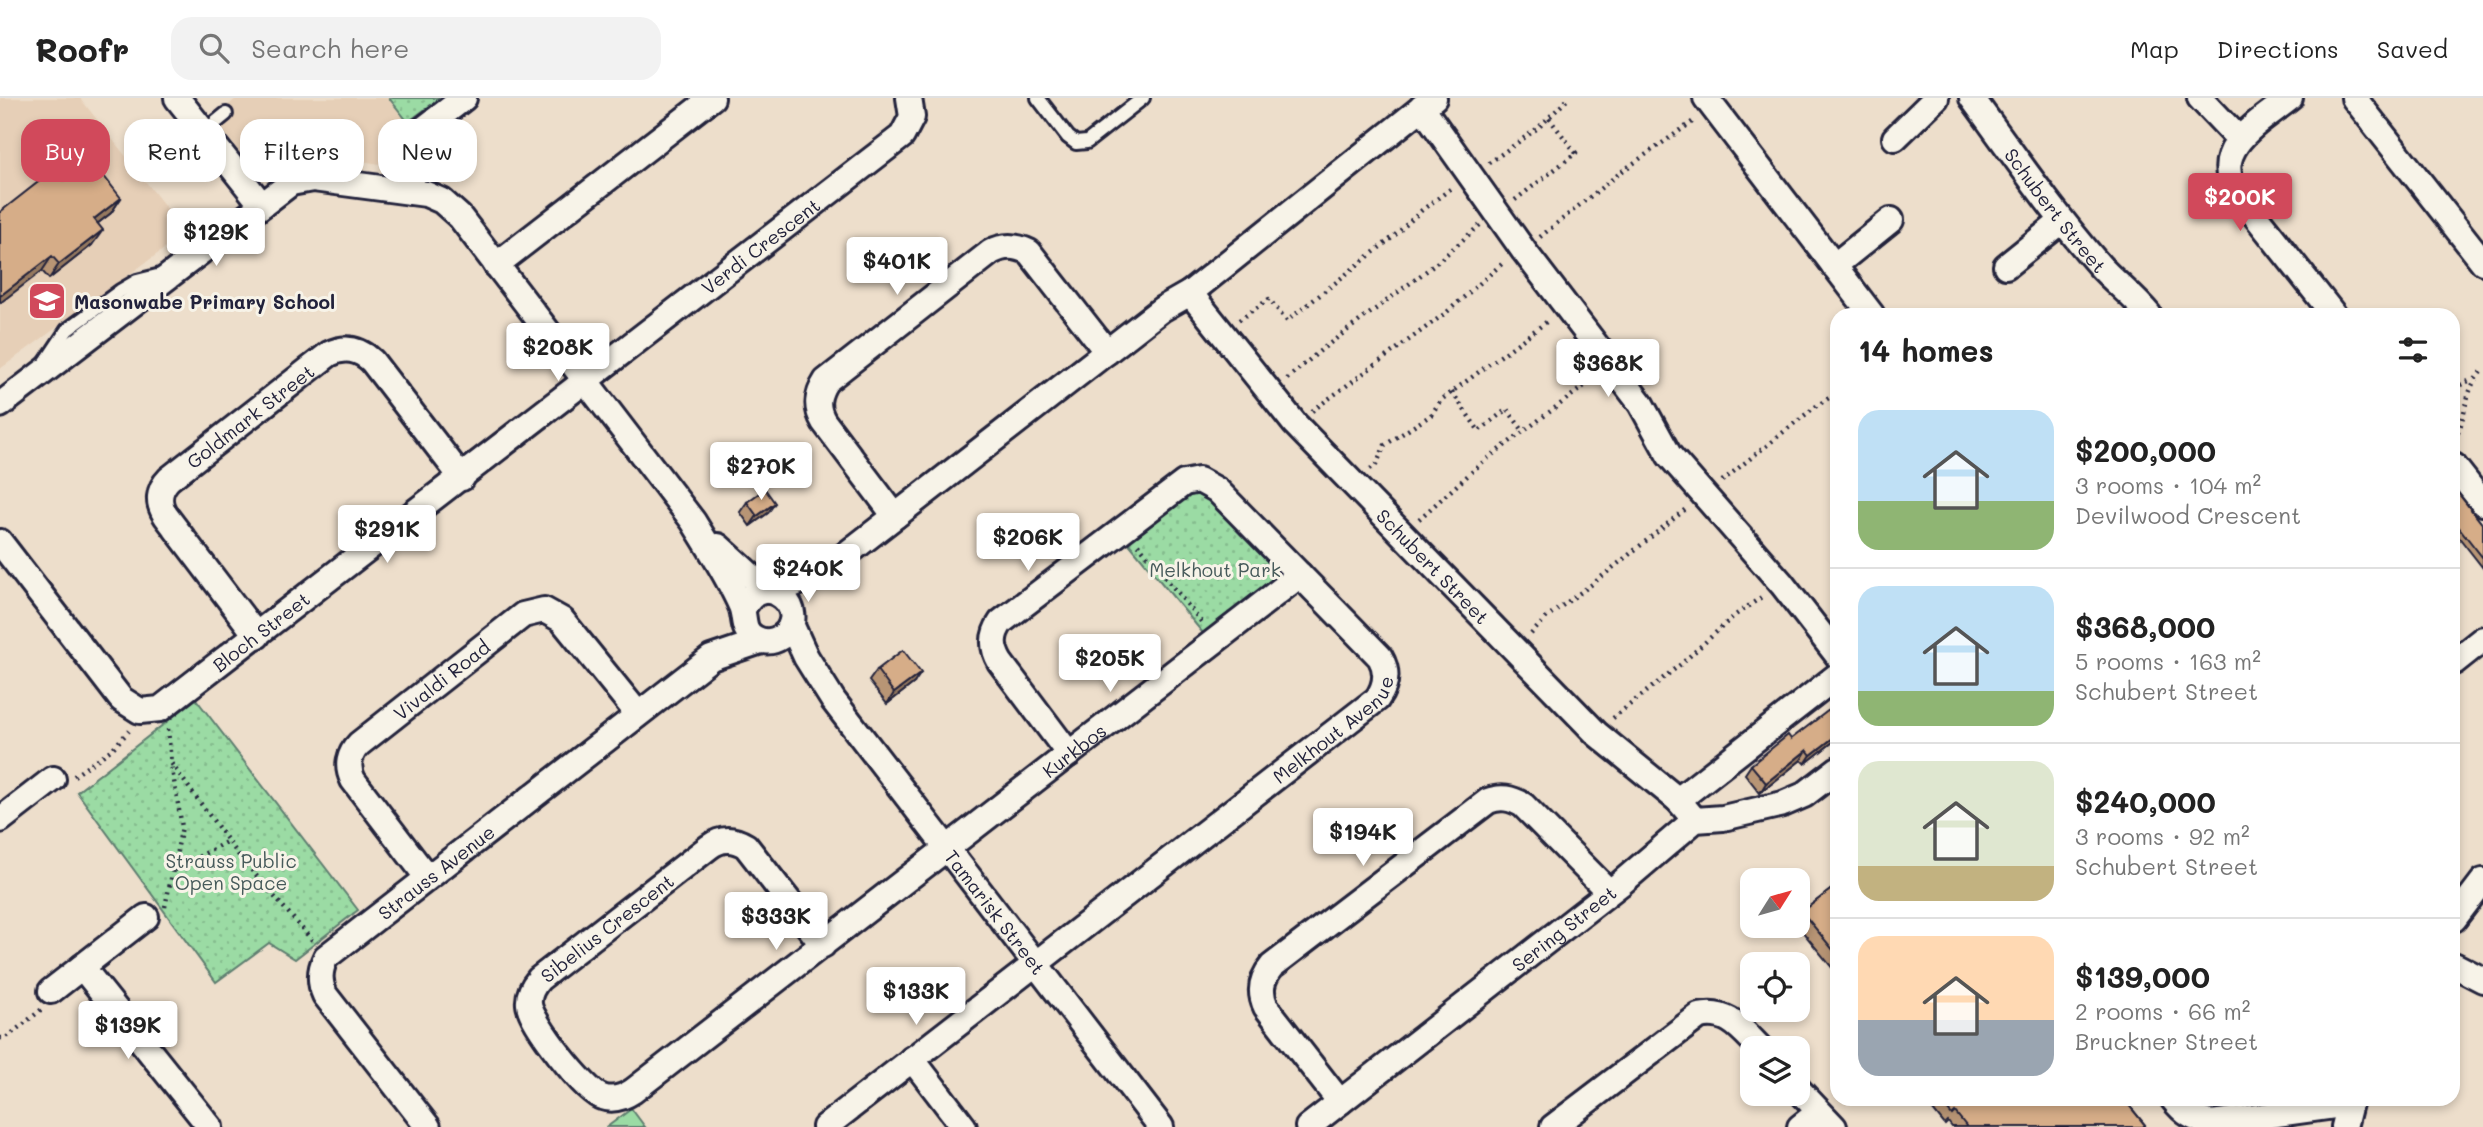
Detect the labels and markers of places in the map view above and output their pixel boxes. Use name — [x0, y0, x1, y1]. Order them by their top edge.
pin: $200K — [2191, 174, 2289, 233]
pin: $129K — [167, 208, 265, 268]
pin: $401K — [848, 238, 946, 297]
school or university icon: Masonwabe Primary School — [26, 280, 68, 322]
place label: Masonwabe Primary School — [74, 289, 335, 314]
pin: $208K — [509, 324, 607, 383]
pin: $368K — [1559, 340, 1657, 399]
pin: $270K — [712, 442, 810, 502]
pin: $291K — [338, 505, 436, 565]
pin: $206K — [979, 514, 1077, 573]
pin: $240K — [759, 545, 857, 604]
pin: $205K — [1061, 634, 1159, 694]
pin: $194K — [1314, 808, 1412, 868]
pin: $333K — [727, 892, 825, 952]
pin: $133K — [867, 968, 965, 1027]
pin: $139K — [79, 1002, 177, 1061]

